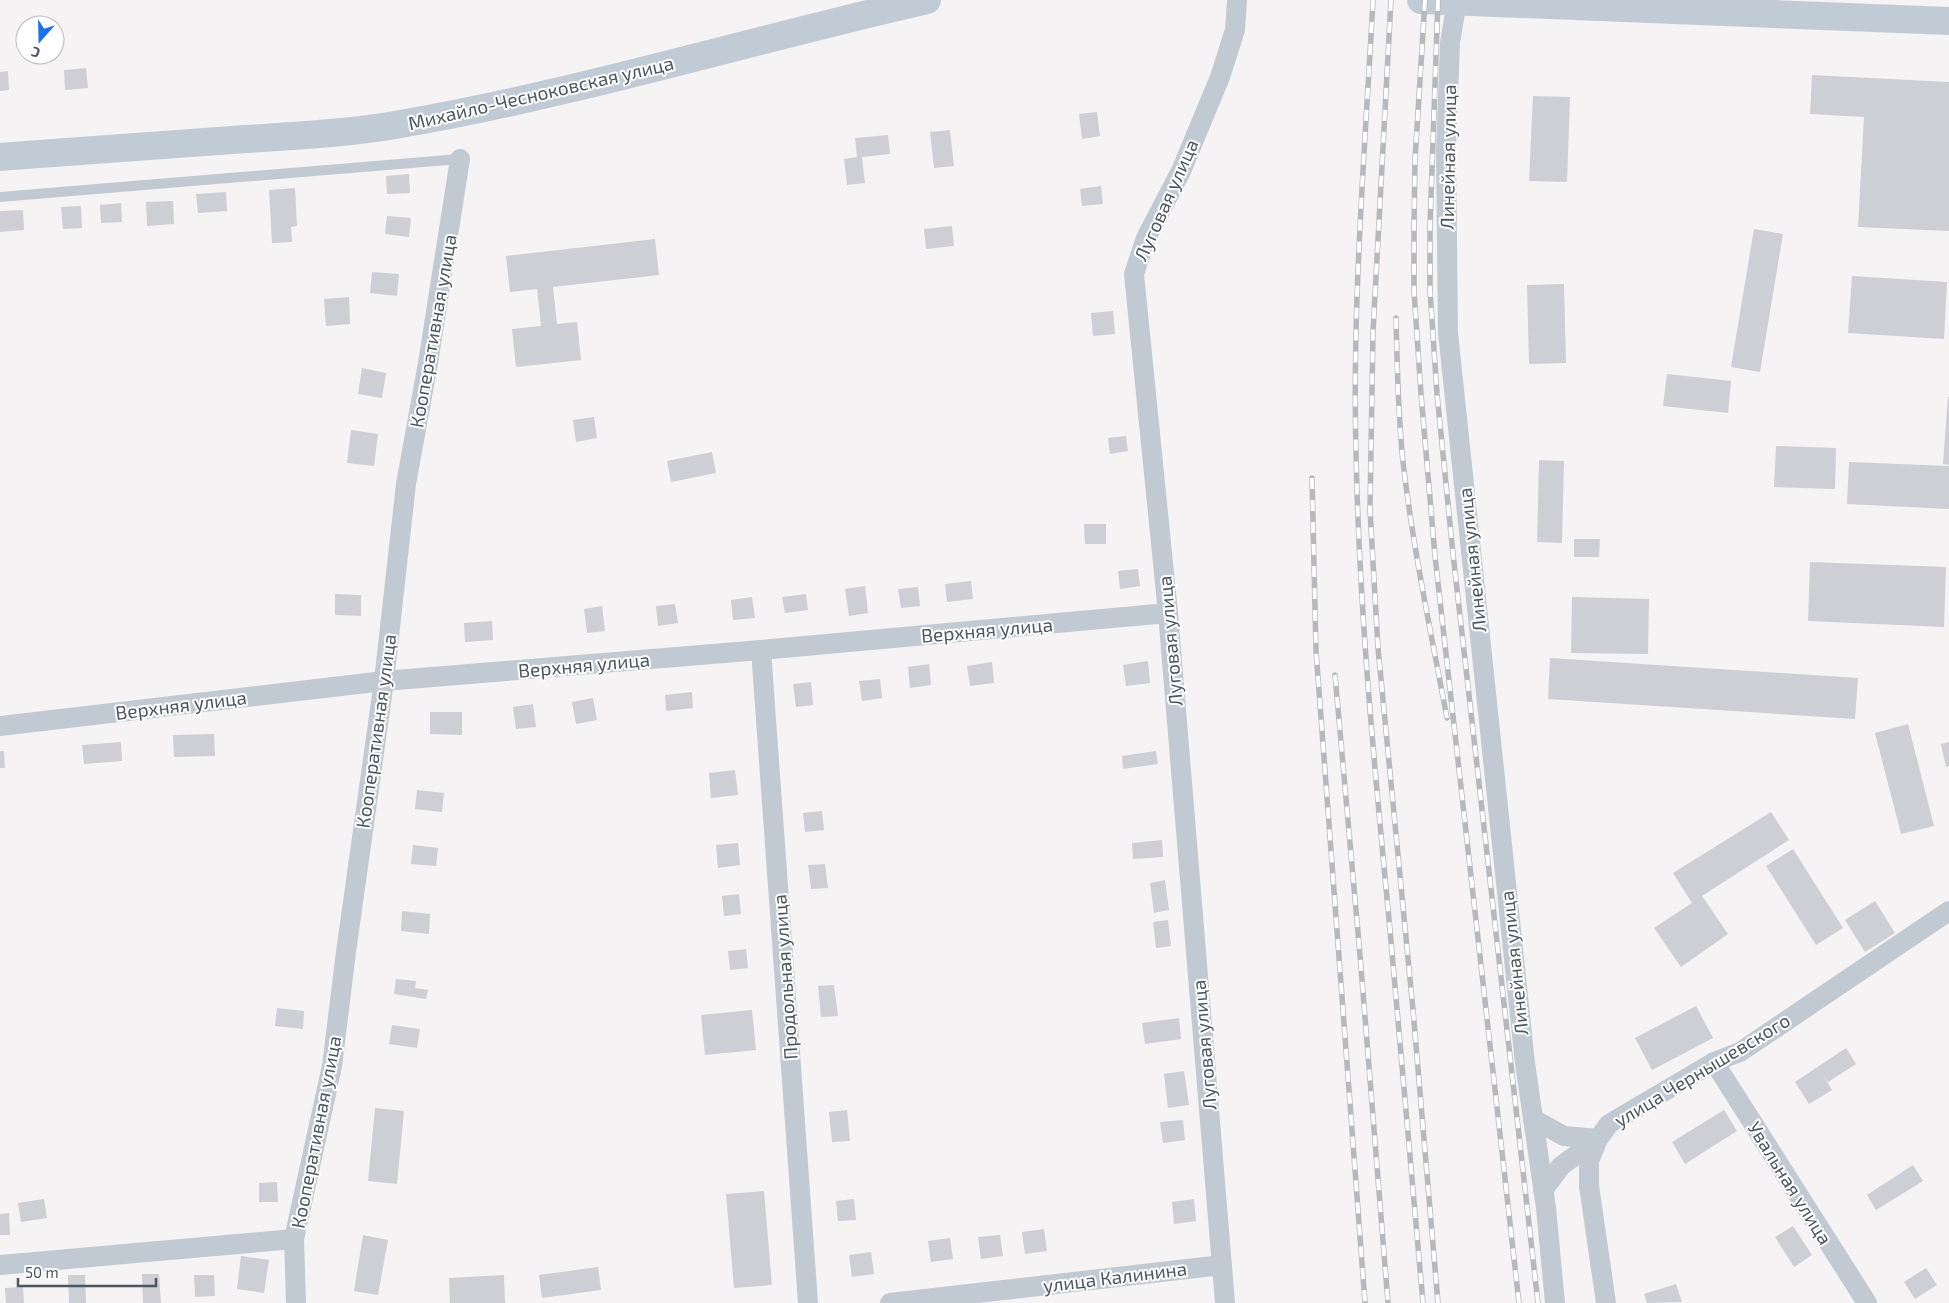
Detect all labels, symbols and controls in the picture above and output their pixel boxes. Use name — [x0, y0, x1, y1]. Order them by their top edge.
north arrow — [15, 15, 65, 65]
text: С — [29, 43, 42, 62]
street label: Михайло-Чесноковская улица — [406, 51, 676, 135]
street label: Линейная улица — [1435, 84, 1461, 230]
street label: Луговая улица — [1128, 135, 1204, 265]
street label: Кооперативная улица — [404, 232, 462, 430]
street label: Линейная улица — [1452, 487, 1492, 633]
street label: Луговая улица — [1152, 575, 1188, 707]
street label: Верхняя улица — [920, 612, 1054, 648]
street label: Кооперативная улица — [350, 632, 402, 830]
street label: Верхняя улица — [517, 647, 651, 683]
street label: Верхняя улица — [114, 685, 248, 725]
street label: Линейная улица — [1494, 890, 1534, 1036]
street label: Продольная улица — [767, 893, 803, 1061]
street label: Луговая улица — [1186, 979, 1222, 1111]
street label: улица Чернышевского — [1610, 1008, 1794, 1132]
street label: Кооперативная улица — [286, 1034, 346, 1230]
street label: Увальная улица — [1743, 1117, 1837, 1249]
scale bar — [18, 1256, 155, 1288]
street label: улица Калинина — [1042, 1256, 1188, 1298]
text: 50 m — [25, 1263, 59, 1281]

